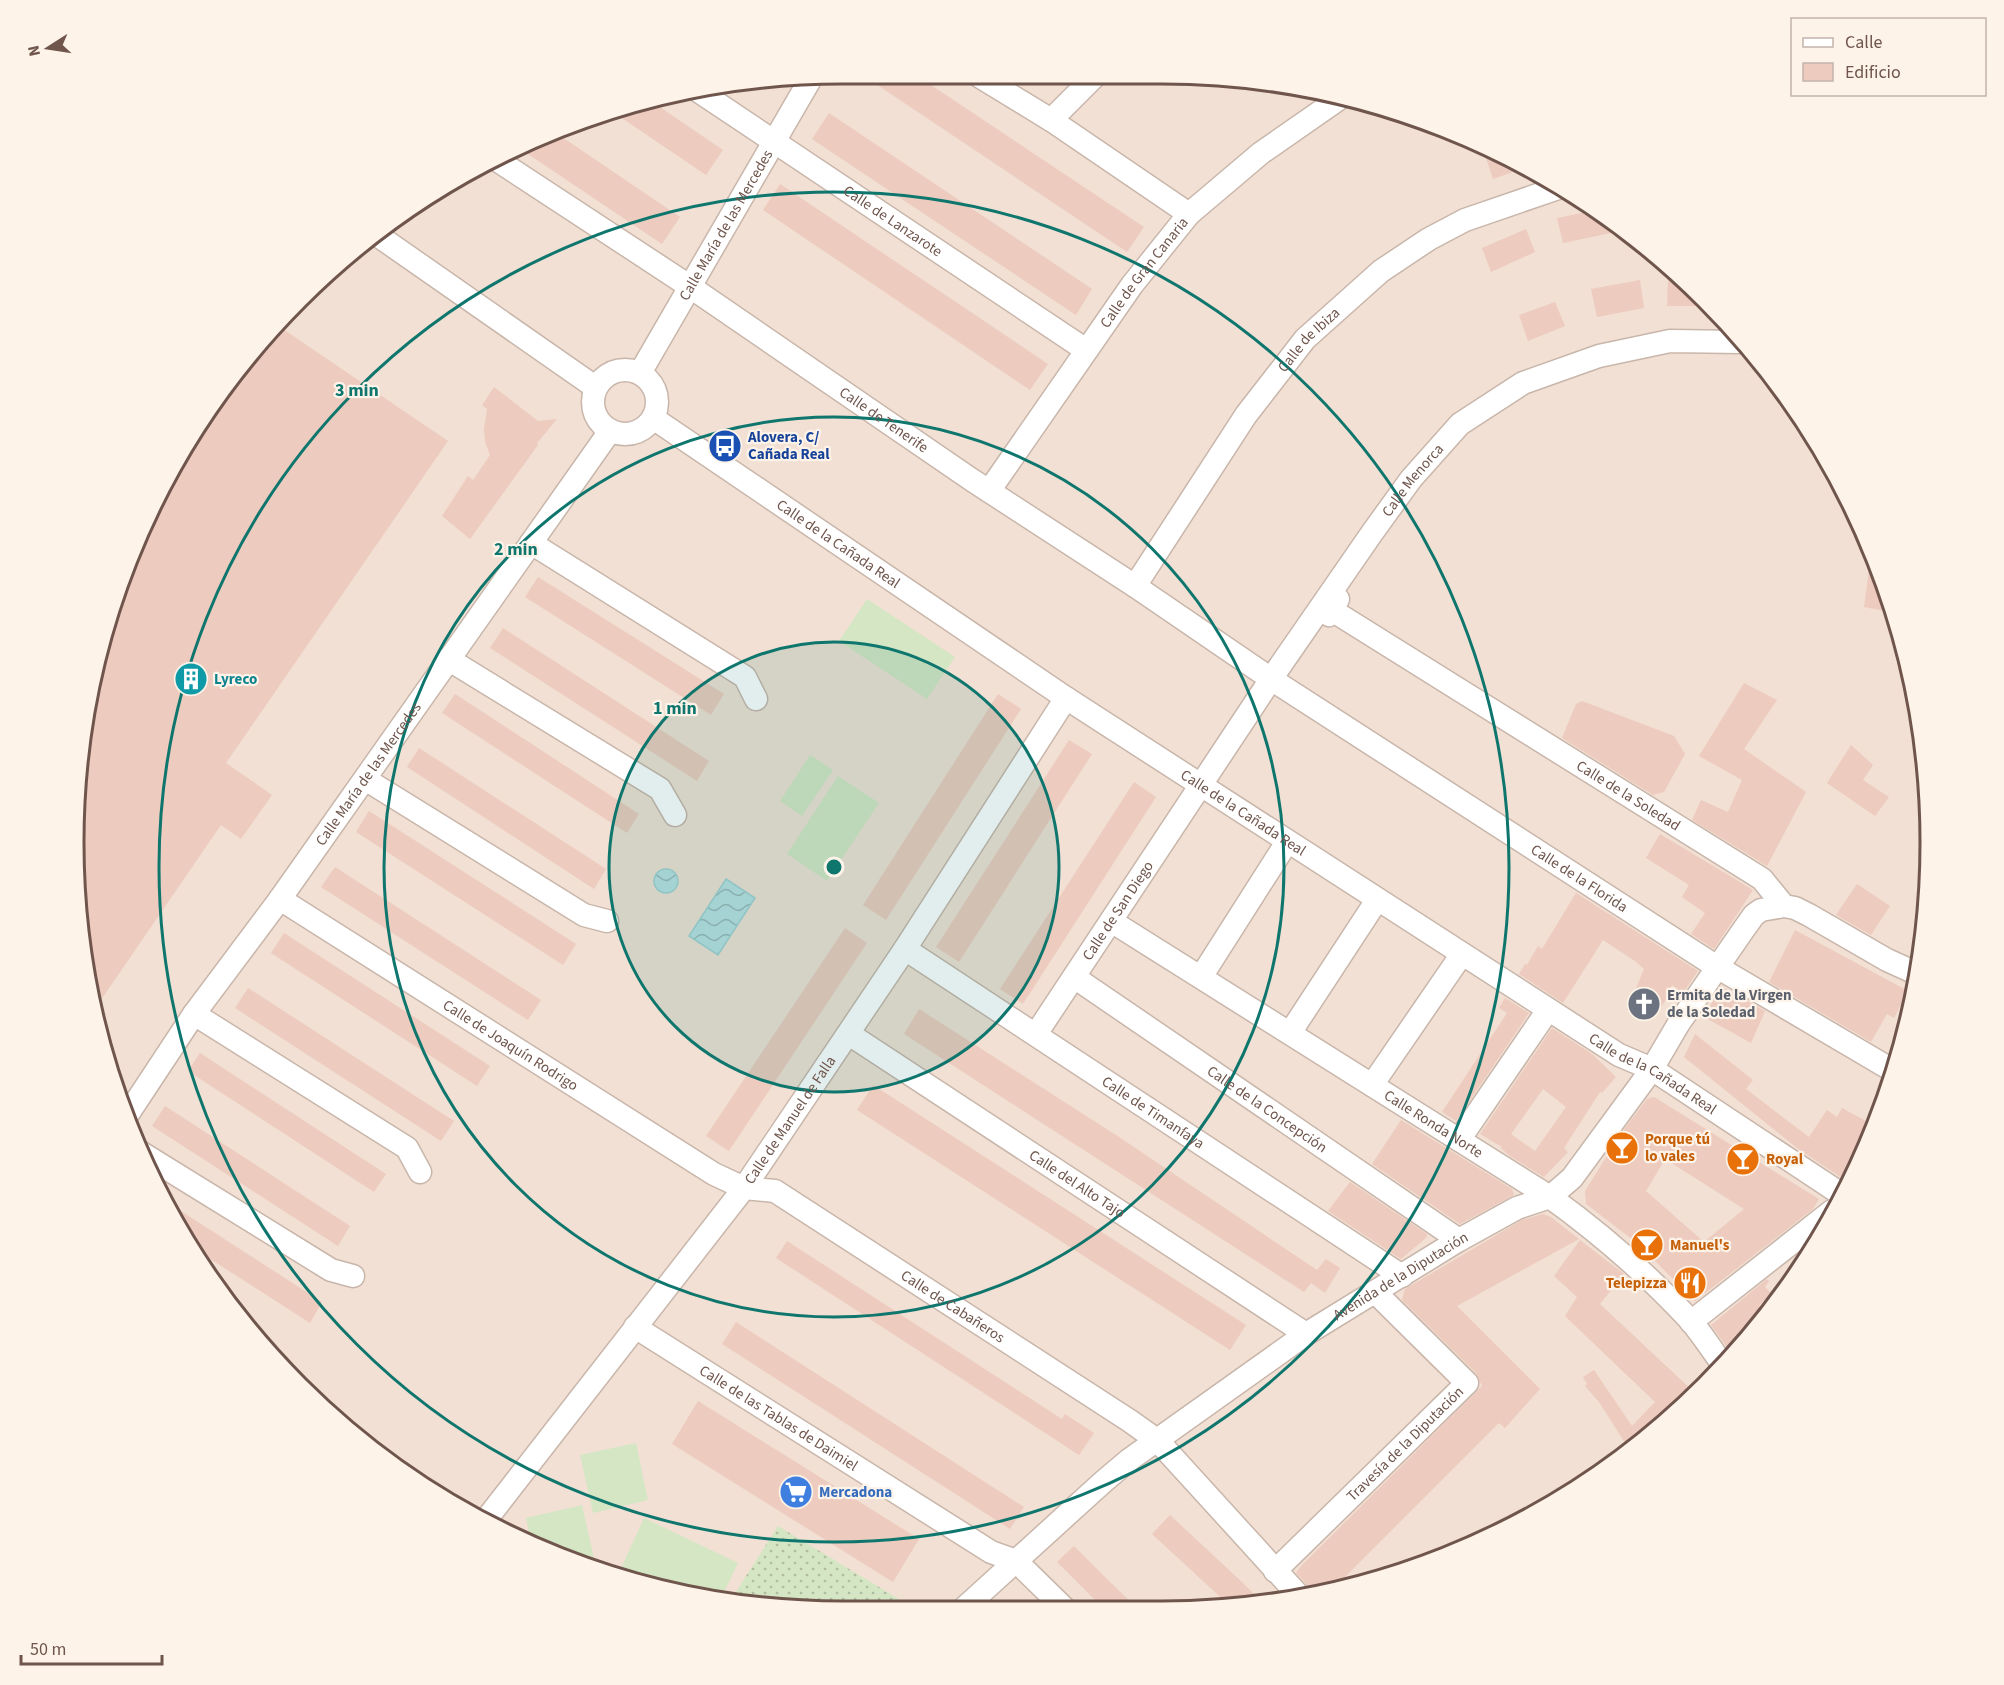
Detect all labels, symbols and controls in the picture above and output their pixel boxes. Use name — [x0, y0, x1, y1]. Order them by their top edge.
north arrow — [18, 18, 78, 78]
legend — [1791, 18, 1986, 96]
text: Calle — [1845, 30, 1883, 55]
text: N — [22, 43, 46, 58]
text: Edificio — [1845, 60, 1901, 85]
street label: Calle María de las Mercedes — [674, 146, 778, 304]
street label: Calle de Lanzarote — [839, 180, 947, 262]
street label: Calle de Gran Canaria — [1095, 213, 1193, 332]
street label: Calle de Ibiza — [1273, 302, 1344, 377]
text: 3 min — [335, 378, 379, 403]
street label: Calle de Tenerife — [835, 382, 933, 458]
place label: Alovera, C/ Cañada Real — [747, 427, 830, 465]
bus stop icon: Alovera, C/ Cañada Real — [707, 428, 743, 464]
street label: Calle Menorca — [1377, 439, 1448, 521]
street label: Calle de la Cañada Real — [772, 494, 905, 593]
text: 2 min — [494, 537, 538, 562]
building icon: Lyreco — [173, 661, 209, 697]
place label: Lyreco — [214, 669, 257, 690]
text: 1 min — [653, 696, 697, 721]
street label: Calle María de las Mercedes — [310, 698, 426, 850]
street label: Calle de la Soledad — [1572, 755, 1684, 836]
street label: Calle de la Cañada Real — [1177, 764, 1310, 861]
street label: Calle de la Florida — [1527, 839, 1632, 917]
centre of rings — [824, 857, 844, 877]
street label: Calle de San Diego — [1077, 857, 1158, 965]
place label: Ermita de la Virgen de la Soledad — [1667, 985, 1791, 1023]
church icon: Ermita de la Virgen de la Soledad — [1626, 986, 1662, 1022]
street label: Calle de Joaquín Rodrigo — [439, 994, 582, 1096]
street label: Calle de la Cañada Real — [1585, 1028, 1721, 1120]
street label: Calle de Manuel de Falla — [739, 1052, 841, 1188]
street label: Calle de la Concepción — [1203, 1060, 1332, 1158]
street label: Calle de Timanfaya — [1098, 1071, 1209, 1154]
street label: Calle Ronda Norte — [1380, 1085, 1487, 1163]
place label: Porque tú lo vales — [1645, 1129, 1710, 1167]
bar icon: Porque tú lo vales — [1604, 1130, 1640, 1166]
bar icon: Royal — [1725, 1141, 1761, 1177]
street label: Calle del Alto Tajo — [1025, 1145, 1129, 1223]
place label: Royal — [1766, 1149, 1804, 1170]
street label: Avenida de la Diputación — [1329, 1227, 1472, 1326]
bar icon: Manuel's — [1629, 1227, 1665, 1263]
place label: Manuel's — [1670, 1235, 1730, 1256]
street label: Calle de Cabañeros — [897, 1265, 1009, 1348]
restaurant icon: Telepizza — [1672, 1265, 1708, 1301]
place label: Telepizza — [1606, 1273, 1667, 1294]
street label: Calle de las Tablas de Daimiel — [695, 1360, 862, 1476]
street label: Travesía de la Diputación — [1342, 1381, 1468, 1506]
supermarket icon: Mercadona — [778, 1474, 814, 1510]
place label: Mercadona — [819, 1482, 892, 1503]
scale bar — [21, 1628, 162, 1666]
text: 50 m — [30, 1637, 66, 1662]

